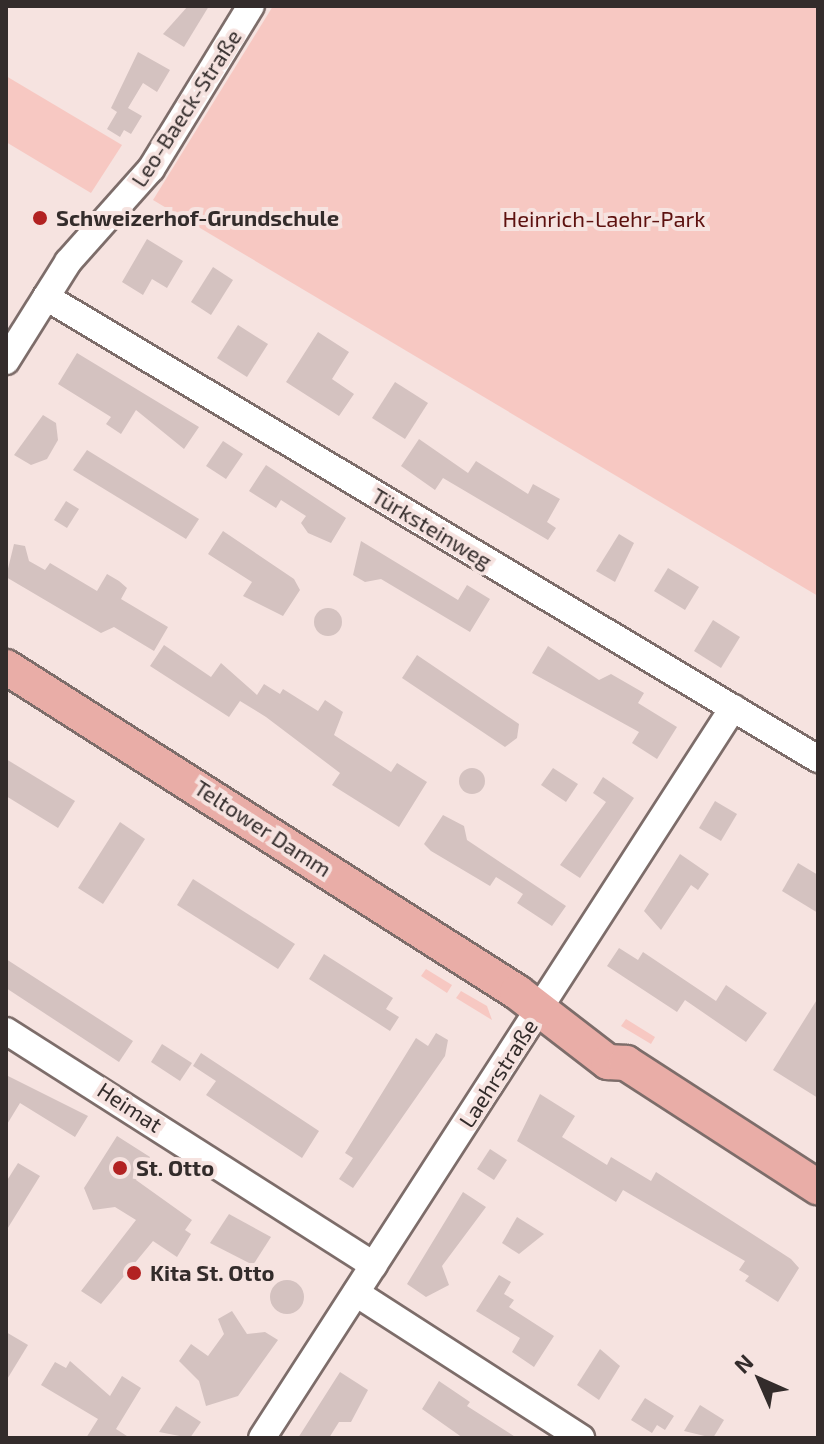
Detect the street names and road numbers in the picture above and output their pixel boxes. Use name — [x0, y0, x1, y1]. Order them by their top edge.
street label: Leo-Baeck-Straße — [125, 24, 247, 192]
street label: Türksteinweg — [367, 482, 497, 574]
street label: Teltower Damm — [189, 774, 337, 882]
street label: Laehrstraße — [453, 1014, 543, 1132]
street label: Heimat — [93, 1076, 167, 1138]

